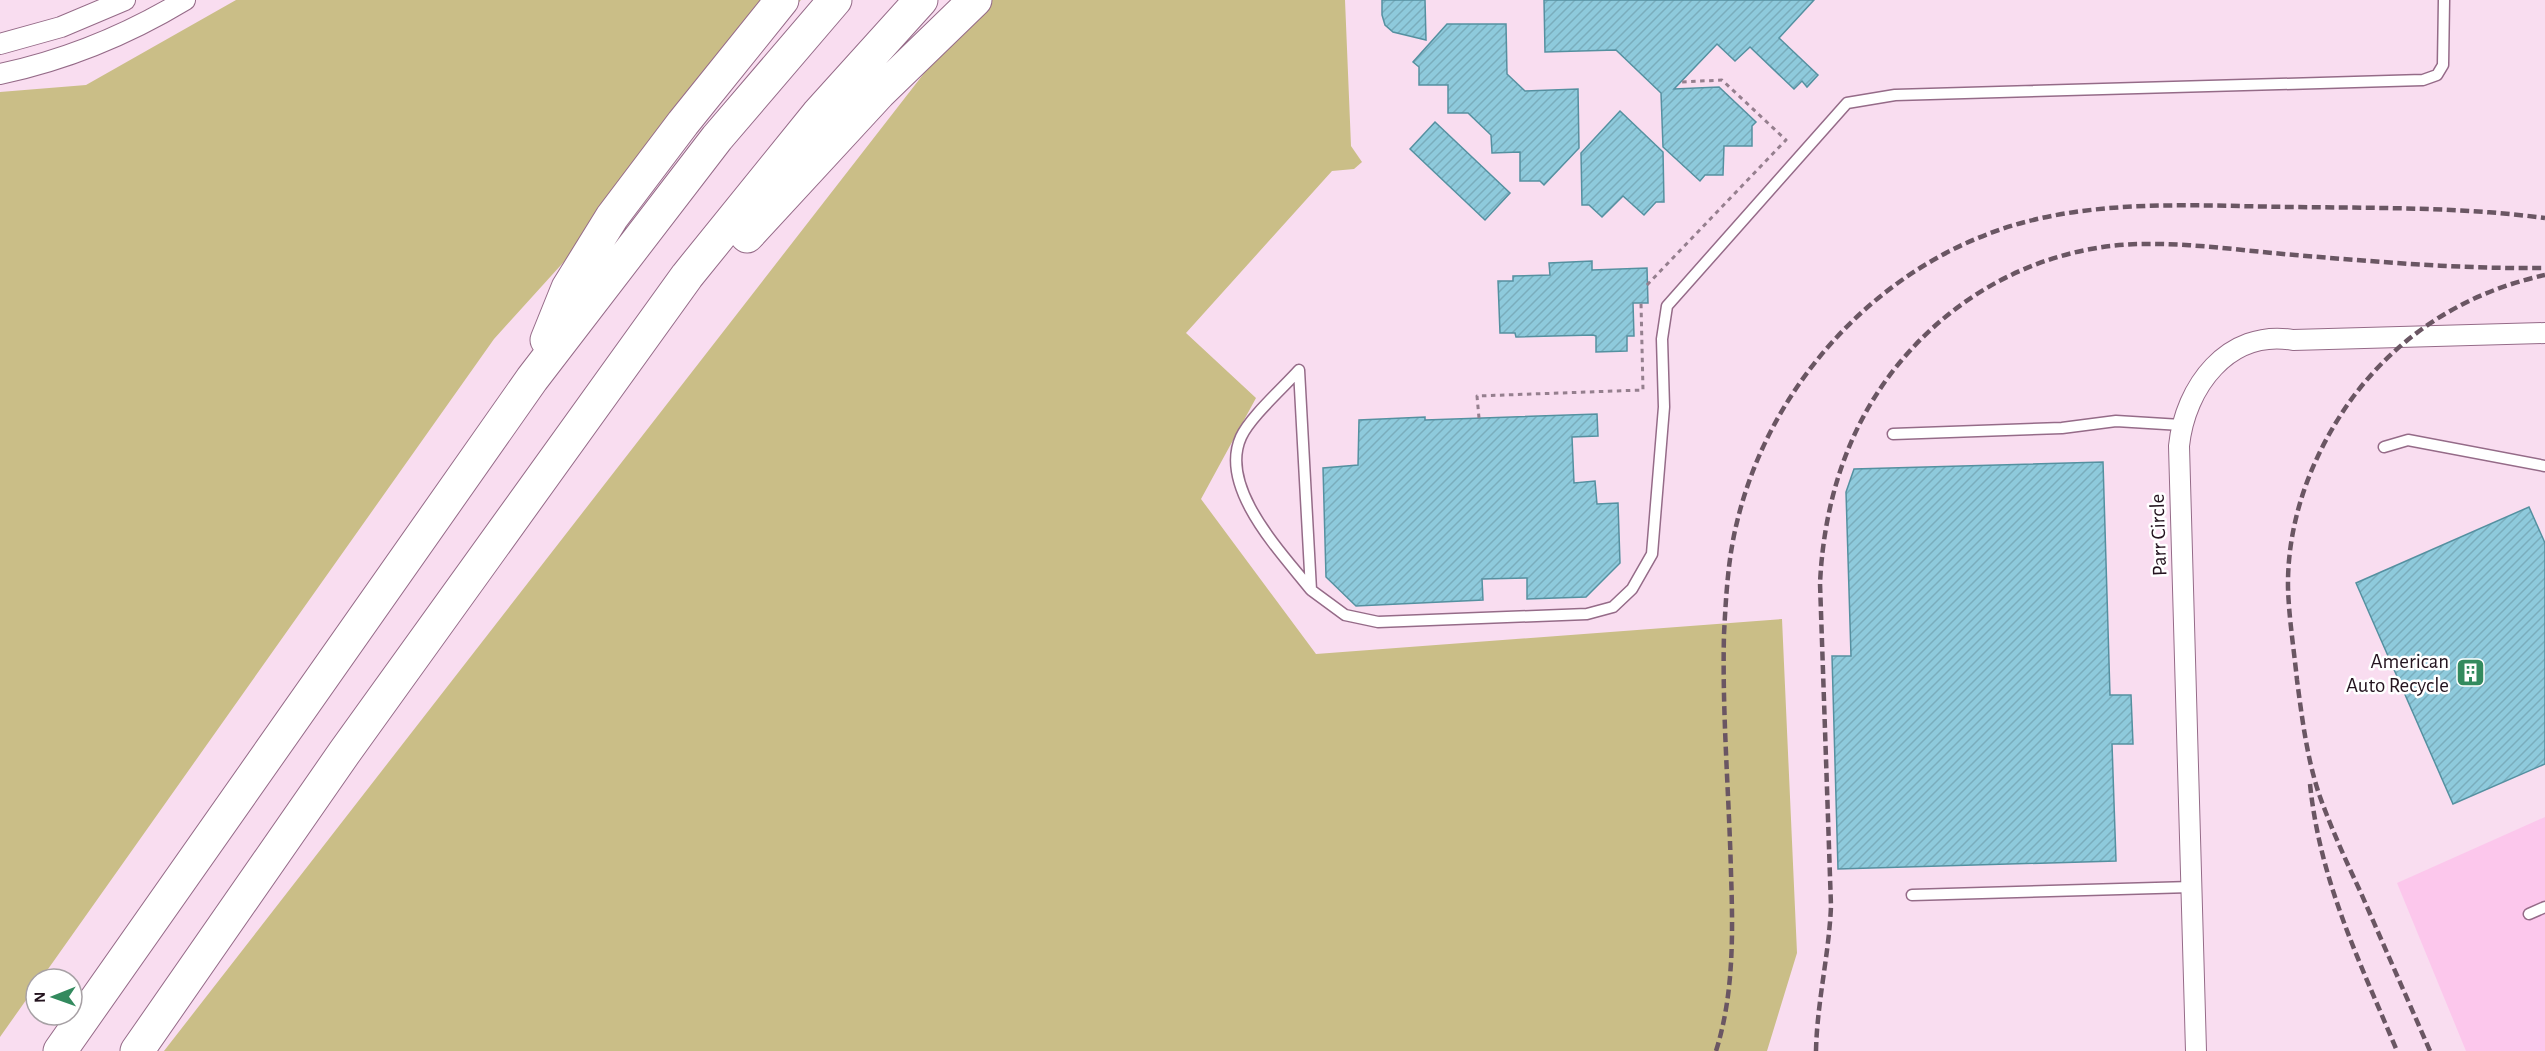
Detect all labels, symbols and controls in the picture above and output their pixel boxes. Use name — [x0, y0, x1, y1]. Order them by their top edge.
street label: Parr Circle — [2147, 493, 2170, 577]
place label: American Auto Recycle — [2346, 651, 2449, 696]
building icon: American Auto Recycle — [2454, 657, 2486, 689]
north arrow — [24, 967, 84, 1027]
text: N — [32, 992, 48, 1003]

